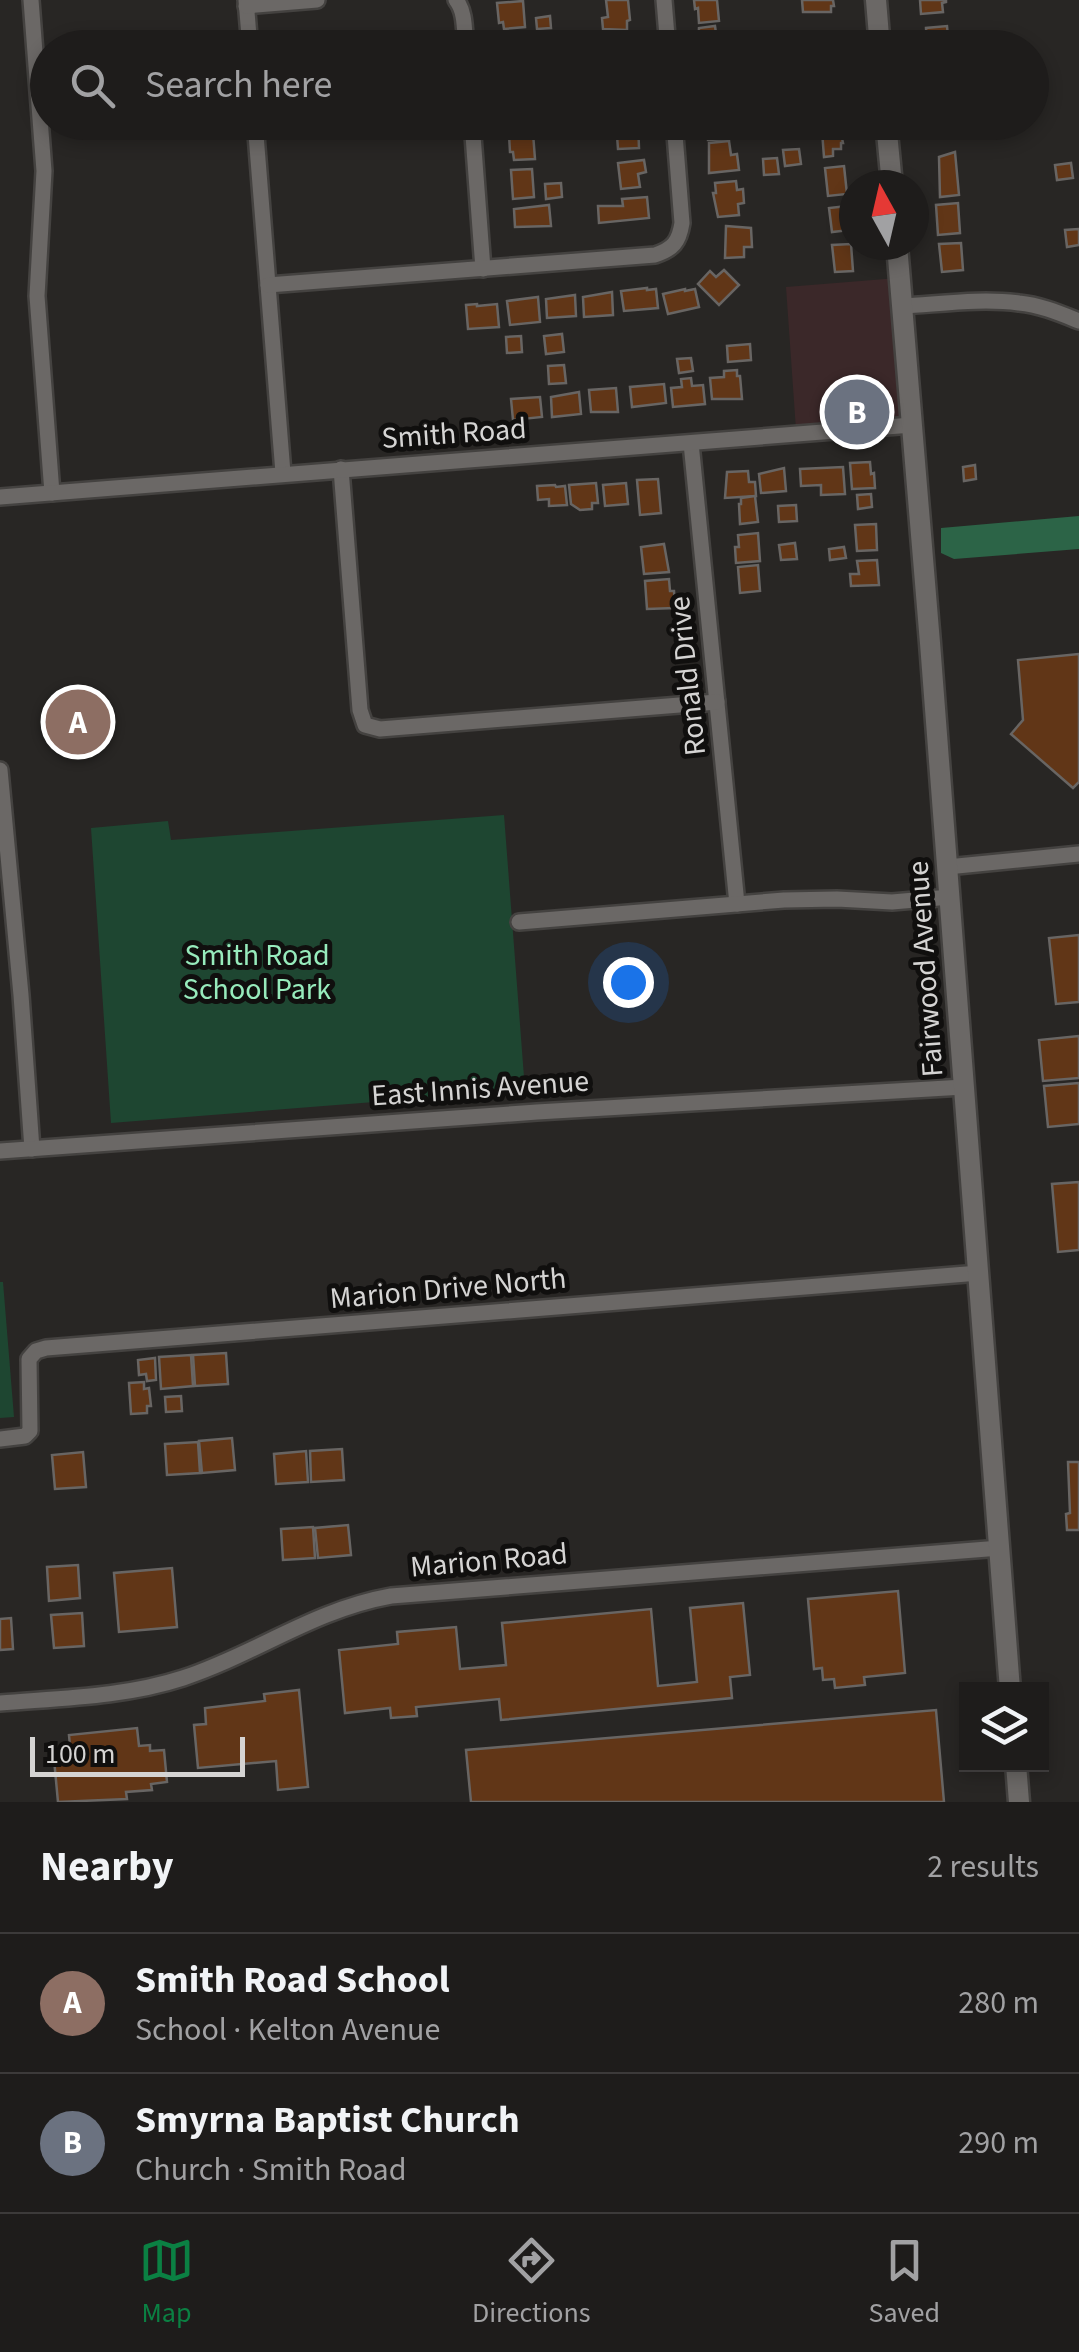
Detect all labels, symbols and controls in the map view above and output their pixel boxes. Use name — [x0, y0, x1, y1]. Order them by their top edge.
search box — [30, 30, 1049, 140]
icon: search — [65, 58, 120, 113]
text: Search here — [145, 58, 332, 112]
north arrow — [839, 170, 929, 260]
pin: B — [824, 374, 890, 450]
street label: Smith Road — [380, 407, 528, 460]
street label: Ronald Drive — [658, 594, 717, 758]
pin: A — [46, 684, 110, 760]
street label: Fairwood Avenue — [897, 860, 954, 1078]
park label: Smith Road School Park — [183, 934, 331, 1011]
your location — [603, 957, 654, 1008]
street label: East Innis Avenue — [370, 1059, 590, 1118]
street label: Marion Drive North — [328, 1257, 568, 1320]
street label: Marion Road — [409, 1532, 570, 1589]
map controls — [959, 1682, 1049, 1772]
button: layers — [959, 1682, 1049, 1772]
scale bar — [30, 1732, 245, 1776]
text: 100 m — [45, 1734, 116, 1774]
text: Nearby — [40, 1837, 174, 1897]
text: 2 results — [927, 1844, 1039, 1890]
text: Smith Road School — [135, 1953, 450, 2007]
text: A — [63, 1980, 82, 2026]
text: 280 m — [958, 1980, 1039, 2026]
text: School · Kelton Avenue — [135, 2007, 440, 2053]
text: Smyrna Baptist Church — [135, 2093, 520, 2147]
text: B — [63, 2120, 82, 2166]
text: 290 m — [958, 2120, 1039, 2166]
text: Church · Smith Road — [135, 2147, 406, 2193]
tab: Map — [139, 2233, 194, 2333]
tab: Directions — [472, 2233, 591, 2333]
tab: Saved — [869, 2233, 940, 2333]

